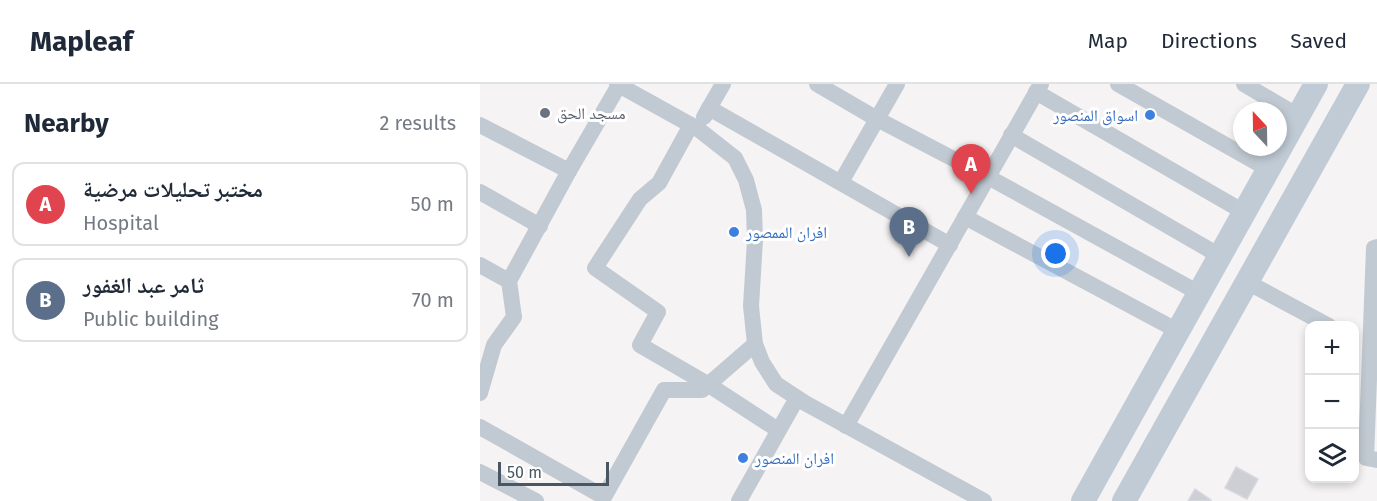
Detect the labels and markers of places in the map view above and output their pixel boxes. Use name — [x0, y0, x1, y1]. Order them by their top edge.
place label: مسجد الحق — [557, 104, 626, 124]
marker: مسجد الحق — [538, 106, 552, 120]
place label: اسواق المنصور — [1052, 106, 1138, 126]
marker: اسواق المنصور — [1143, 108, 1157, 122]
pin: A — [952, 144, 990, 194]
pin: B — [890, 208, 928, 257]
place label: افران الممصور — [745, 223, 827, 243]
marker: افران الممصور — [727, 225, 741, 239]
place label: افران المنصور — [754, 449, 834, 469]
marker: افران المنصور — [736, 451, 750, 465]

